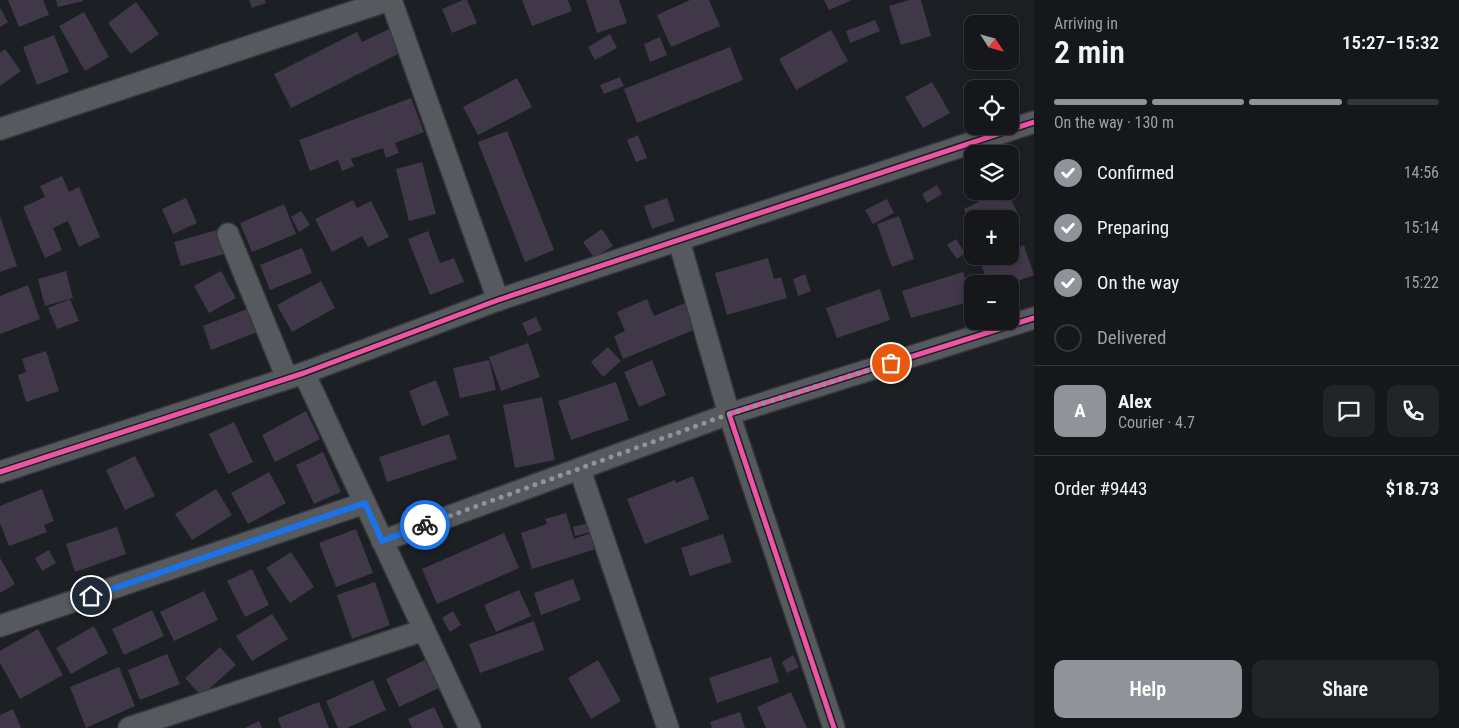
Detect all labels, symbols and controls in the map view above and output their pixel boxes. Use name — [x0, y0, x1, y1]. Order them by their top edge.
text: Arriving in — [1054, 14, 1118, 33]
north arrow — [964, 15, 1019, 70]
map controls — [964, 15, 1019, 330]
text: 15:27–15:32 — [1342, 31, 1439, 54]
text: 2 min — [1054, 33, 1125, 71]
button: locate — [964, 80, 1019, 135]
text: On the way · 130 m — [1054, 113, 1174, 132]
button: layers — [964, 145, 1019, 200]
icon: check — [1054, 159, 1082, 187]
text: Confirmed — [1097, 161, 1174, 184]
text: 14:56 — [1404, 163, 1439, 182]
button: + — [964, 210, 1019, 265]
icon: check — [1054, 214, 1082, 242]
text: Preparing — [1097, 216, 1169, 239]
text: 15:14 — [1404, 218, 1439, 237]
icon: check — [1054, 269, 1082, 297]
text: On the way — [1097, 271, 1179, 294]
text: 15:22 — [1404, 273, 1439, 292]
button: − — [964, 275, 1019, 330]
text: Delivered — [1097, 326, 1166, 349]
pin — [870, 342, 912, 384]
icon: bag — [877, 349, 905, 377]
button: chat — [1323, 385, 1375, 437]
button: phone — [1387, 385, 1439, 437]
text: Alex — [1118, 390, 1152, 413]
text: A — [1074, 399, 1086, 422]
text: Courier · 4.7 — [1118, 413, 1195, 432]
text: Order #9443 — [1054, 477, 1147, 500]
text: $18.73 — [1385, 477, 1439, 500]
courier — [400, 500, 450, 550]
icon: bike — [411, 511, 439, 539]
pin — [70, 575, 112, 617]
icon: home — [77, 582, 105, 610]
button: Help — [1054, 660, 1242, 718]
button: Share — [1252, 660, 1439, 718]

